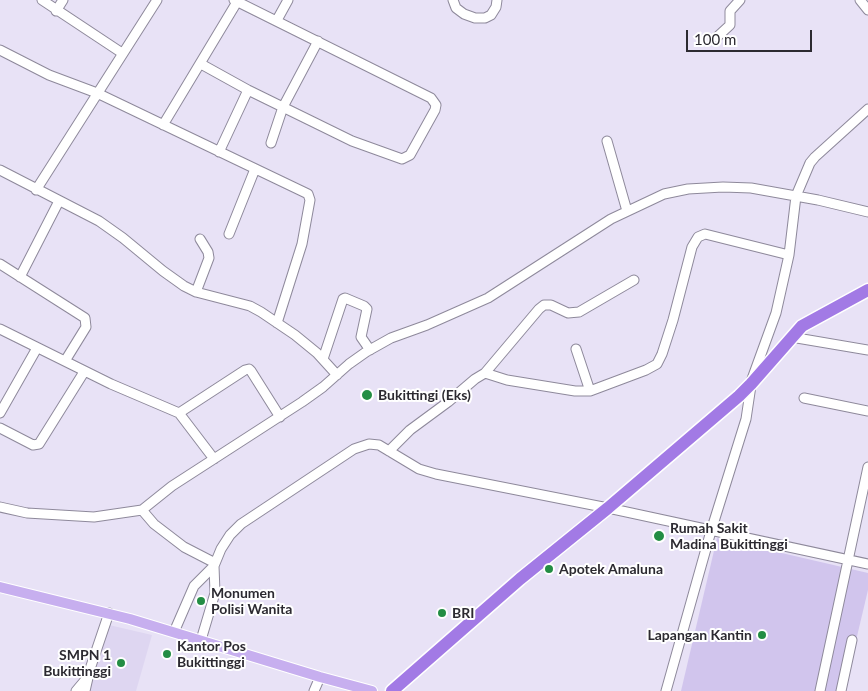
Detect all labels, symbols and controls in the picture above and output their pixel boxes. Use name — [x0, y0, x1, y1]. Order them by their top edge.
scale bar — [688, 20, 814, 52]
text: 100 m — [694, 30, 736, 48]
place label: Bukittingi (Eks) — [378, 387, 471, 403]
marker: Bukittingi (Eks) — [360, 388, 374, 402]
place label: Rumah Sakit Madina Bukittinggi — [670, 520, 788, 552]
marker: Rumah Sakit Madina Bukittinggi — [652, 529, 666, 543]
place label: Apotek Amaluna — [559, 561, 663, 577]
marker: Apotek Amaluna — [543, 563, 555, 575]
place label: Monumen Polisi Wanita — [211, 585, 292, 618]
marker: Monumen Polisi Wanita — [195, 595, 207, 607]
place label: BRI — [452, 605, 474, 621]
marker: BRI — [436, 607, 448, 619]
place label: Lapangan Kantin — [647, 627, 752, 643]
marker: Lapangan Kantin — [756, 629, 768, 641]
place label: Kantor Pos Bukittinggi — [177, 638, 246, 670]
place label: SMPN 1 Bukittinggi — [43, 647, 111, 680]
marker: Kantor Pos Bukittinggi — [161, 648, 173, 660]
marker: SMPN 1 Bukittinggi — [115, 657, 127, 669]

